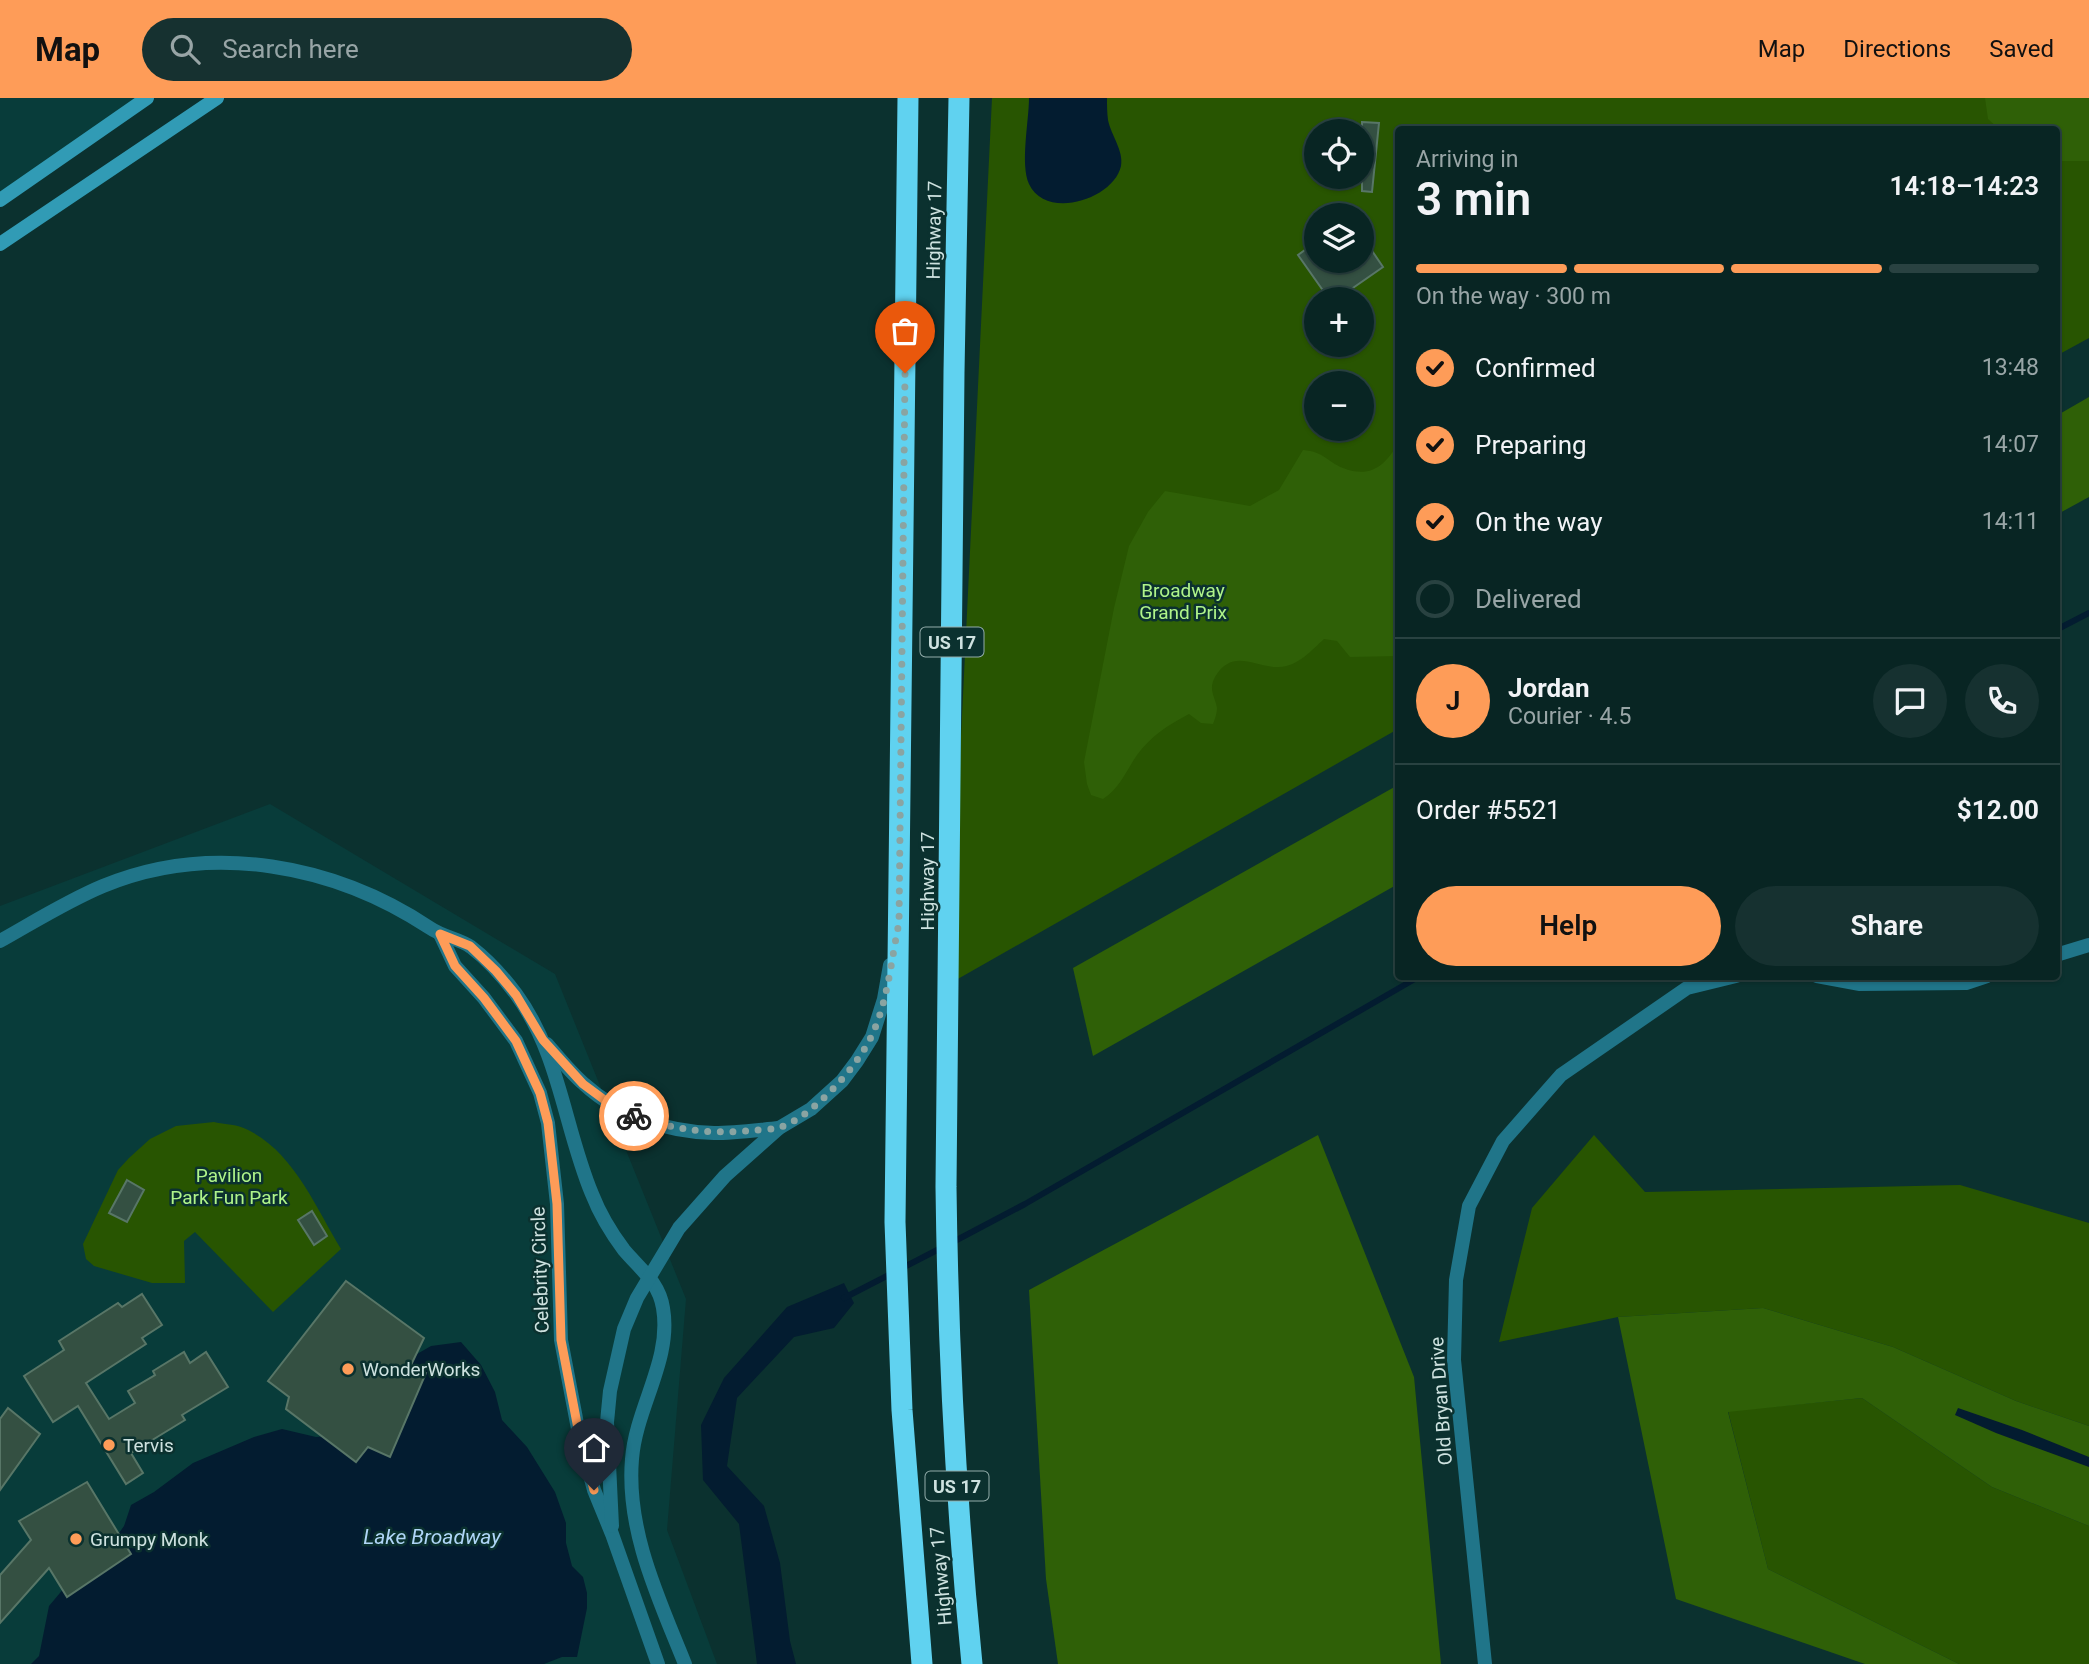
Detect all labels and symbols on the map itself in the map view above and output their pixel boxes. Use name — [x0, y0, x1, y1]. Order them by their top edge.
street label: Highway 17 — [922, 180, 946, 280]
pin — [875, 301, 935, 373]
park label: Broadway Grand Prix — [1139, 579, 1227, 624]
road number: US 17 — [920, 628, 984, 656]
street label: Highway 17 — [916, 832, 939, 930]
courier — [599, 1081, 669, 1151]
park label: Pavilion Park Fun Park — [170, 1164, 288, 1209]
street label: Celebrity Circle — [526, 1206, 554, 1334]
street label: Old Bryan Drive — [1425, 1336, 1457, 1466]
place label: WonderWorks — [362, 1358, 480, 1381]
marker: WonderWorks — [340, 1361, 356, 1377]
pin — [564, 1418, 624, 1490]
place label: Tervis — [123, 1434, 174, 1457]
marker: Tervis — [101, 1437, 117, 1453]
road number: US 17 — [926, 1471, 988, 1500]
water label: Lake Broadway — [363, 1525, 502, 1549]
street label: Highway 17 — [925, 1526, 957, 1626]
place label: Grumpy Monk — [90, 1528, 209, 1551]
marker: Grumpy Monk — [68, 1531, 84, 1547]

